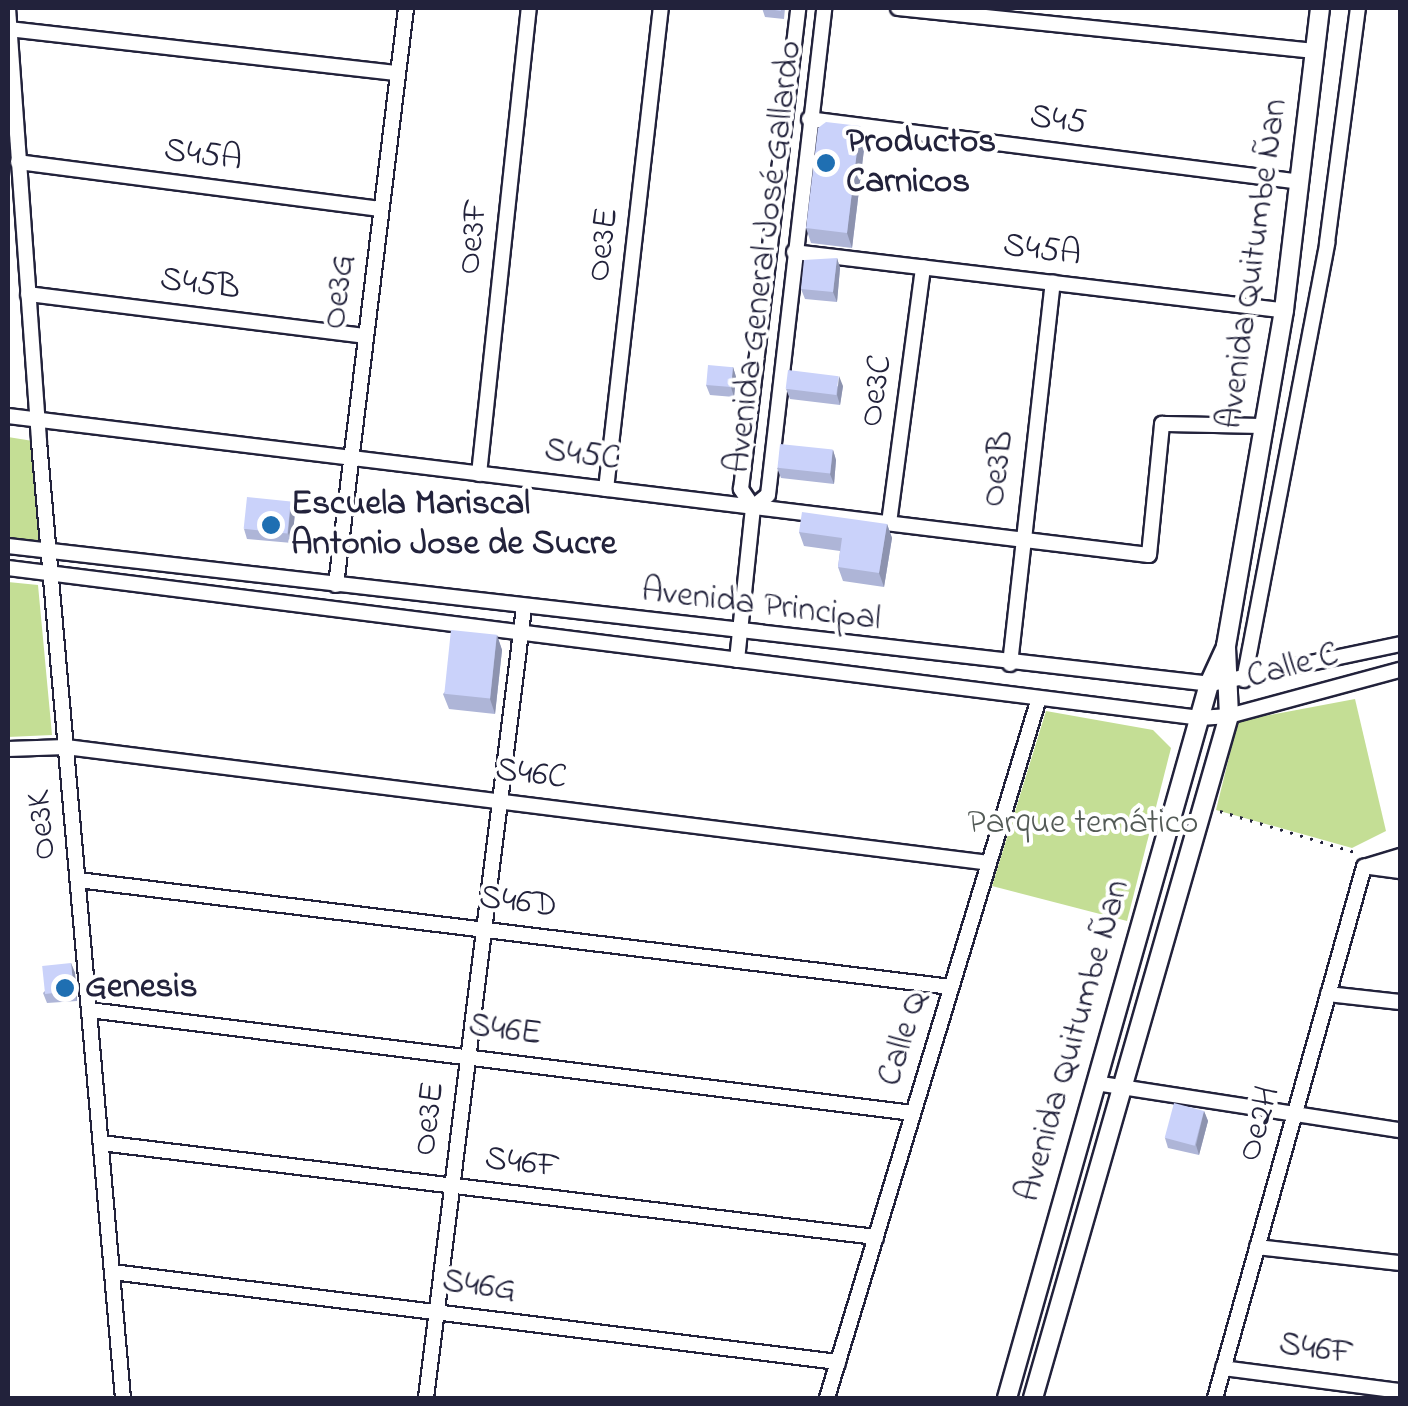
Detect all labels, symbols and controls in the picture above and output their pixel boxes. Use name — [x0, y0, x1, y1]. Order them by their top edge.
street label: Avenida General José Gallardo — [718, 38, 812, 476]
street label: Avenida Quitumbe Ñan — [1210, 96, 1298, 432]
street label: S45 — [1027, 97, 1089, 145]
place label: Productos Carnicos — [846, 122, 996, 204]
street label: S45A — [161, 130, 245, 182]
marker: Productos Carnicos — [815, 152, 837, 174]
street label: Oe3F — [449, 197, 499, 277]
street label: Oe3E — [579, 206, 629, 284]
street label: S45A — [1000, 225, 1084, 277]
street label: Oe3G — [315, 252, 365, 332]
street label: S45B — [158, 259, 242, 311]
street label: Oe3C — [851, 352, 903, 430]
street label: Oe3B — [973, 428, 1025, 510]
street label: S45C — [542, 431, 622, 481]
place label: Escuela Mariscal Antonio Jose de Sucre — [291, 484, 616, 566]
marker: Escuela Mariscal Antonio Jose de Sucre — [260, 514, 282, 536]
street label: Avenida Principal — [639, 570, 883, 642]
street label: Calle C — [1242, 635, 1344, 699]
street label: S46C — [493, 750, 569, 800]
street label: Oe3K — [19, 788, 67, 862]
park label: Parque temático — [968, 803, 1198, 845]
street label: Avenida Quitumbe Ñan — [1008, 875, 1140, 1207]
street label: S46D — [477, 877, 559, 929]
place label: Genesis — [85, 967, 197, 1009]
marker: Genesis — [54, 977, 76, 999]
street label: Calle Q — [870, 987, 938, 1091]
street label: S46E — [466, 1006, 544, 1056]
street label: Oe3E — [405, 1080, 455, 1158]
street label: Oe2H — [1229, 1081, 1291, 1167]
street label: S46F — [482, 1139, 562, 1189]
street label: S46G — [440, 1262, 518, 1312]
street label: S46F — [1276, 1325, 1356, 1375]

